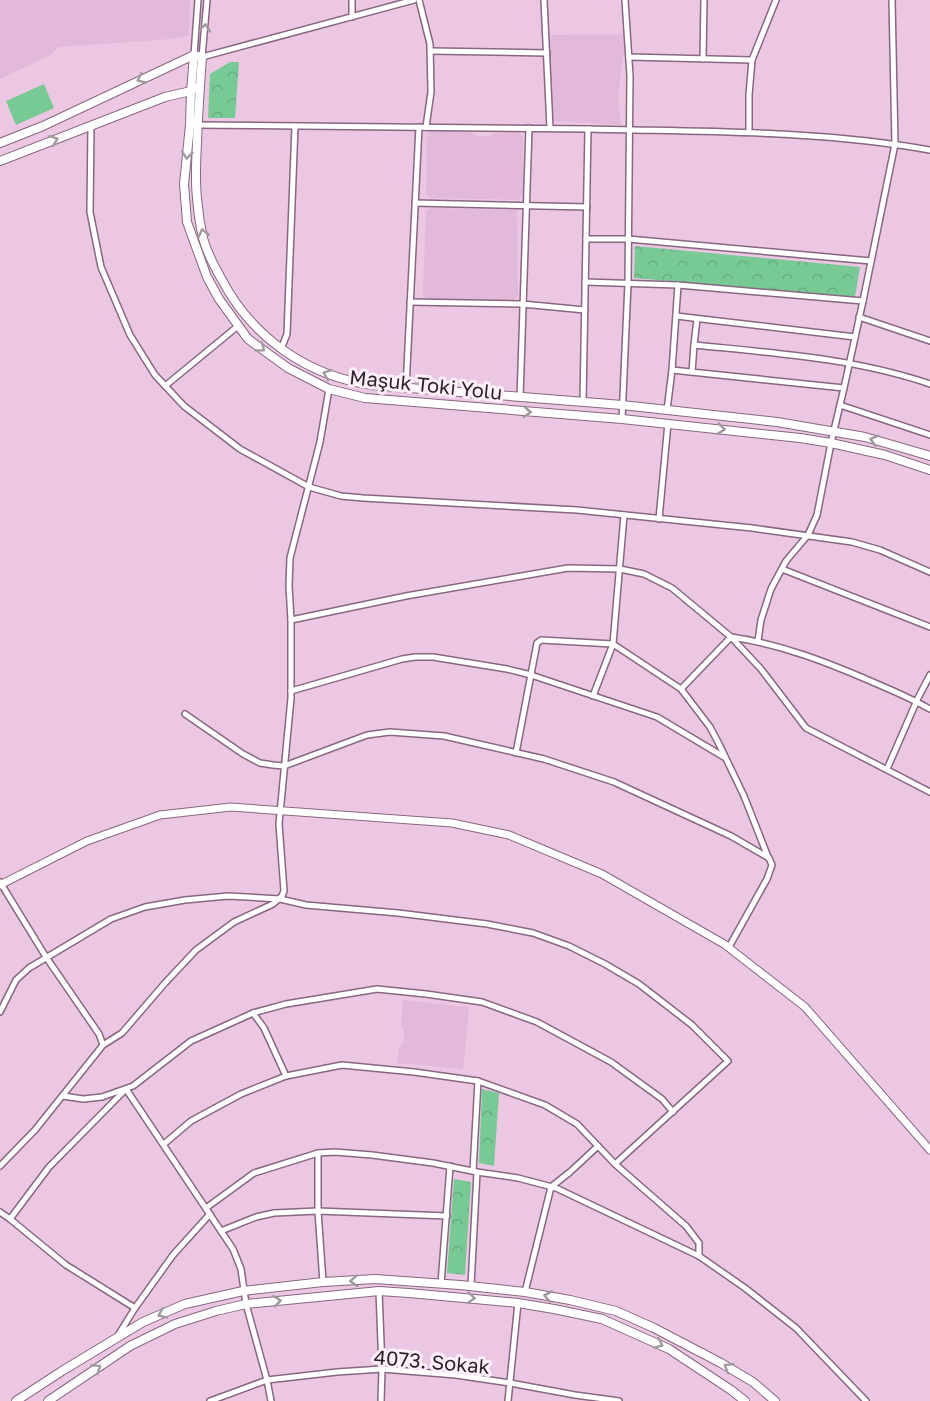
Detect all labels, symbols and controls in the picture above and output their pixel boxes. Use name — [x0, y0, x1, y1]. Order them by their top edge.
one-way arrow — [198, 24, 211, 33]
one-way arrow — [137, 72, 148, 84]
one-way arrow — [48, 135, 59, 147]
one-way arrow — [181, 150, 194, 159]
one-way arrow — [197, 228, 210, 238]
one-way arrow — [254, 341, 265, 352]
street label: Maşuk Toki Yolu — [348, 364, 504, 404]
one-way arrow — [322, 368, 333, 381]
one-way arrow — [522, 405, 531, 418]
one-way arrow — [716, 422, 725, 435]
one-way arrow — [869, 435, 880, 447]
one-way arrow — [349, 1274, 358, 1287]
one-way arrow — [543, 1290, 553, 1303]
one-way arrow — [466, 1291, 476, 1304]
one-way arrow — [272, 1295, 281, 1308]
one-way arrow — [158, 1307, 169, 1319]
one-way arrow — [653, 1337, 664, 1349]
street label: 4073. Sokak — [373, 1344, 491, 1378]
one-way arrow — [724, 1362, 734, 1374]
one-way arrow — [90, 1364, 101, 1375]

